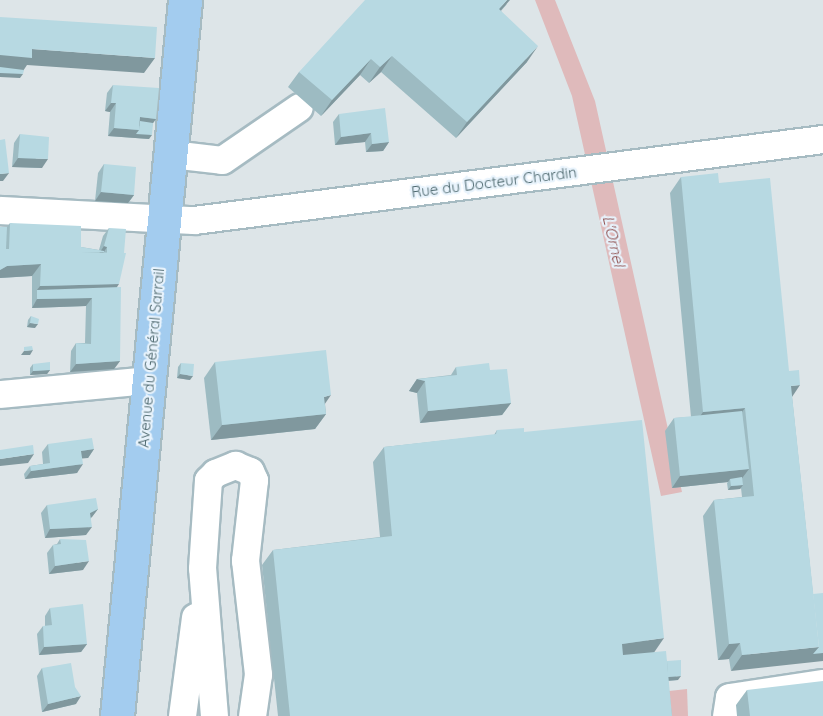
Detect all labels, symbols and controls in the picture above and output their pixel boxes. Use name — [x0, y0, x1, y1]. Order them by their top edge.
street label: Rue du Docteur Chardin — [410, 163, 578, 201]
water label: L'Ornel — [599, 214, 629, 268]
street label: Avenue du Général Sarrail — [134, 267, 168, 449]

